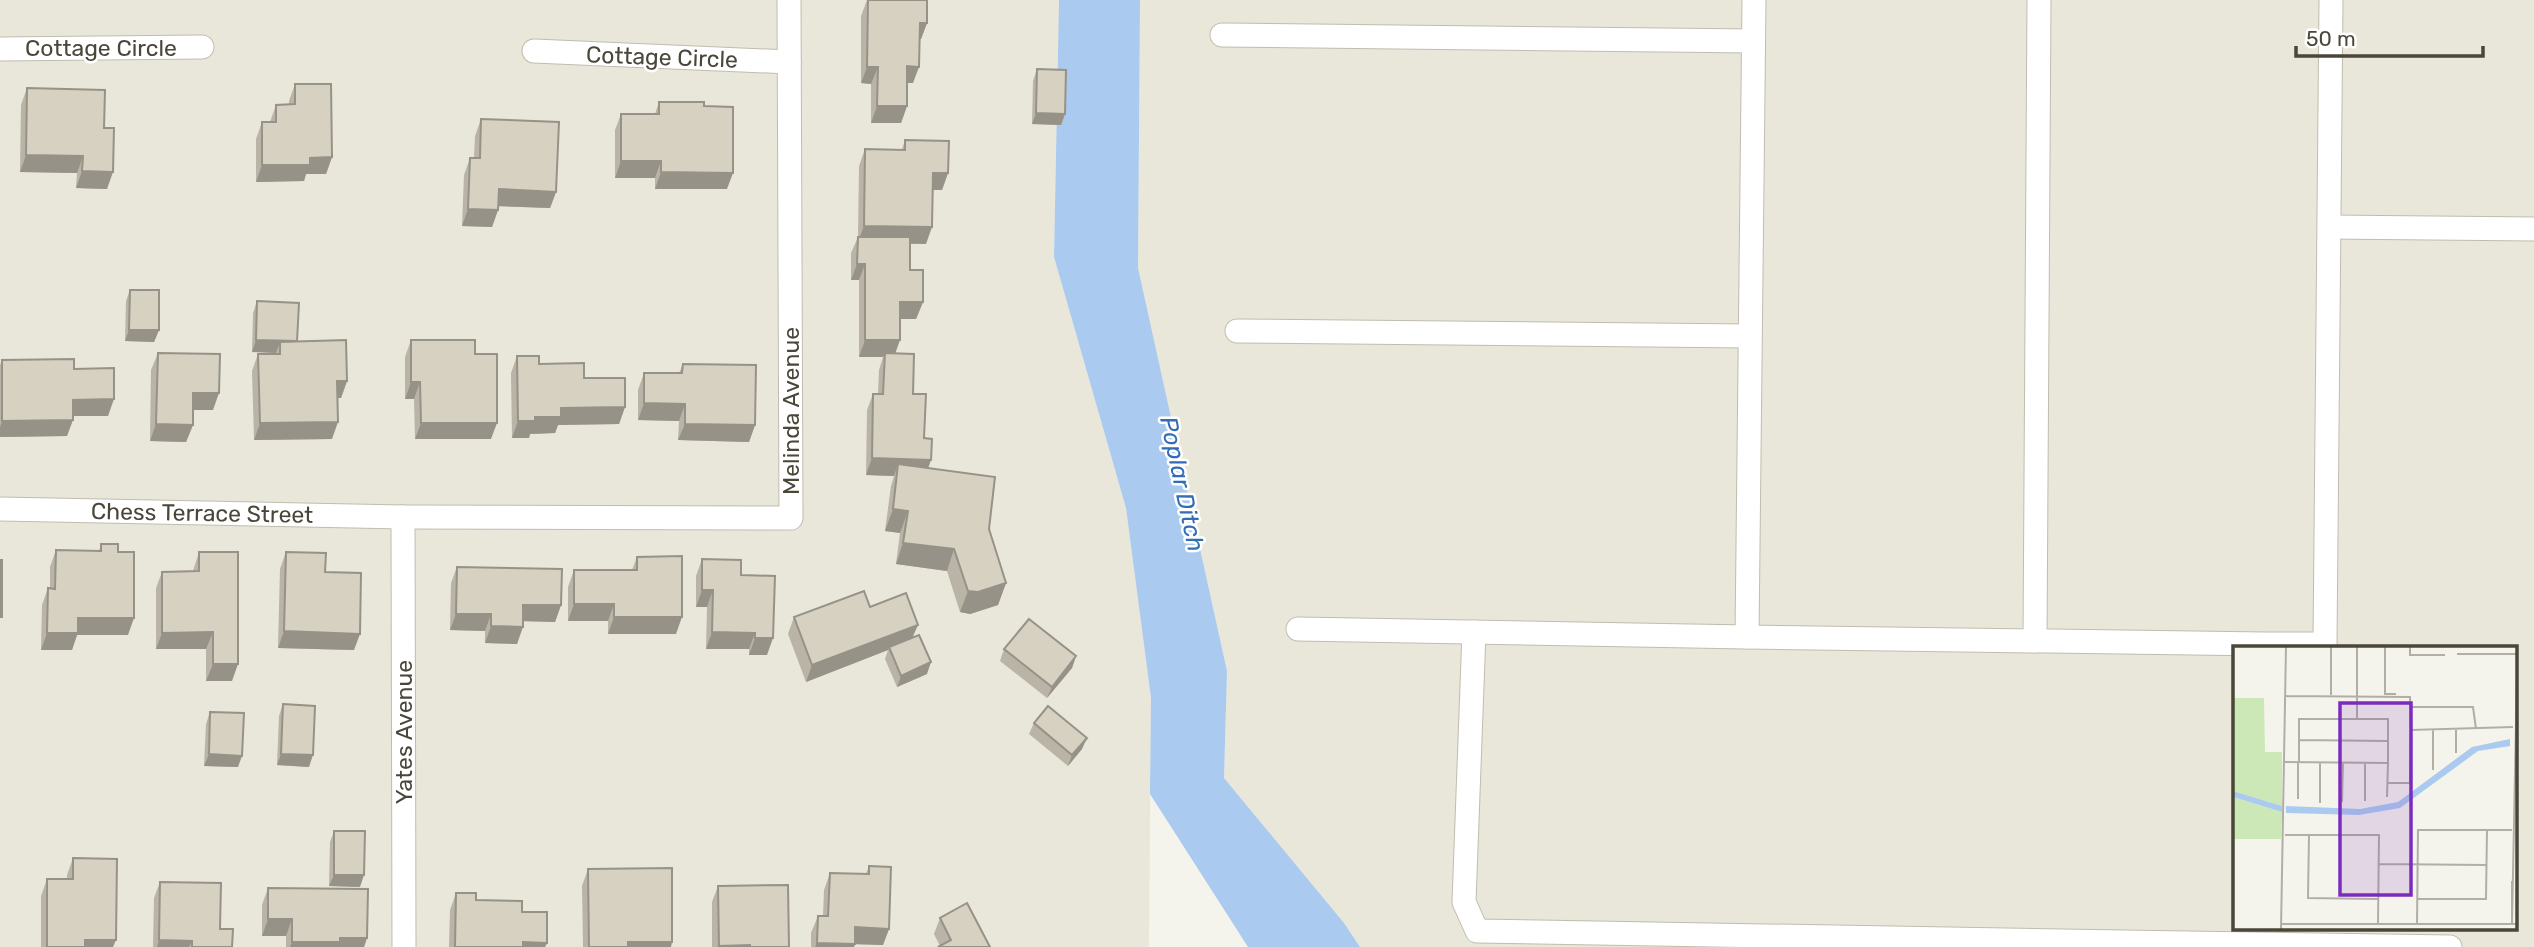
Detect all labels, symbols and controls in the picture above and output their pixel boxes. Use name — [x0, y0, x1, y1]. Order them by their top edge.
scale bar — [2296, 14, 2483, 58]
text: 50 m — [2306, 26, 2356, 51]
street label: Cottage Circle — [25, 34, 177, 62]
street label: Cottage Circle — [586, 40, 738, 74]
street label: Melinda Avenue — [777, 327, 805, 495]
water label: Poplar Ditch — [1154, 414, 1210, 554]
street label: Chess Terrace Street — [91, 497, 313, 529]
inset map — [2233, 646, 2516, 930]
street label: Yates Avenue — [390, 660, 418, 804]

